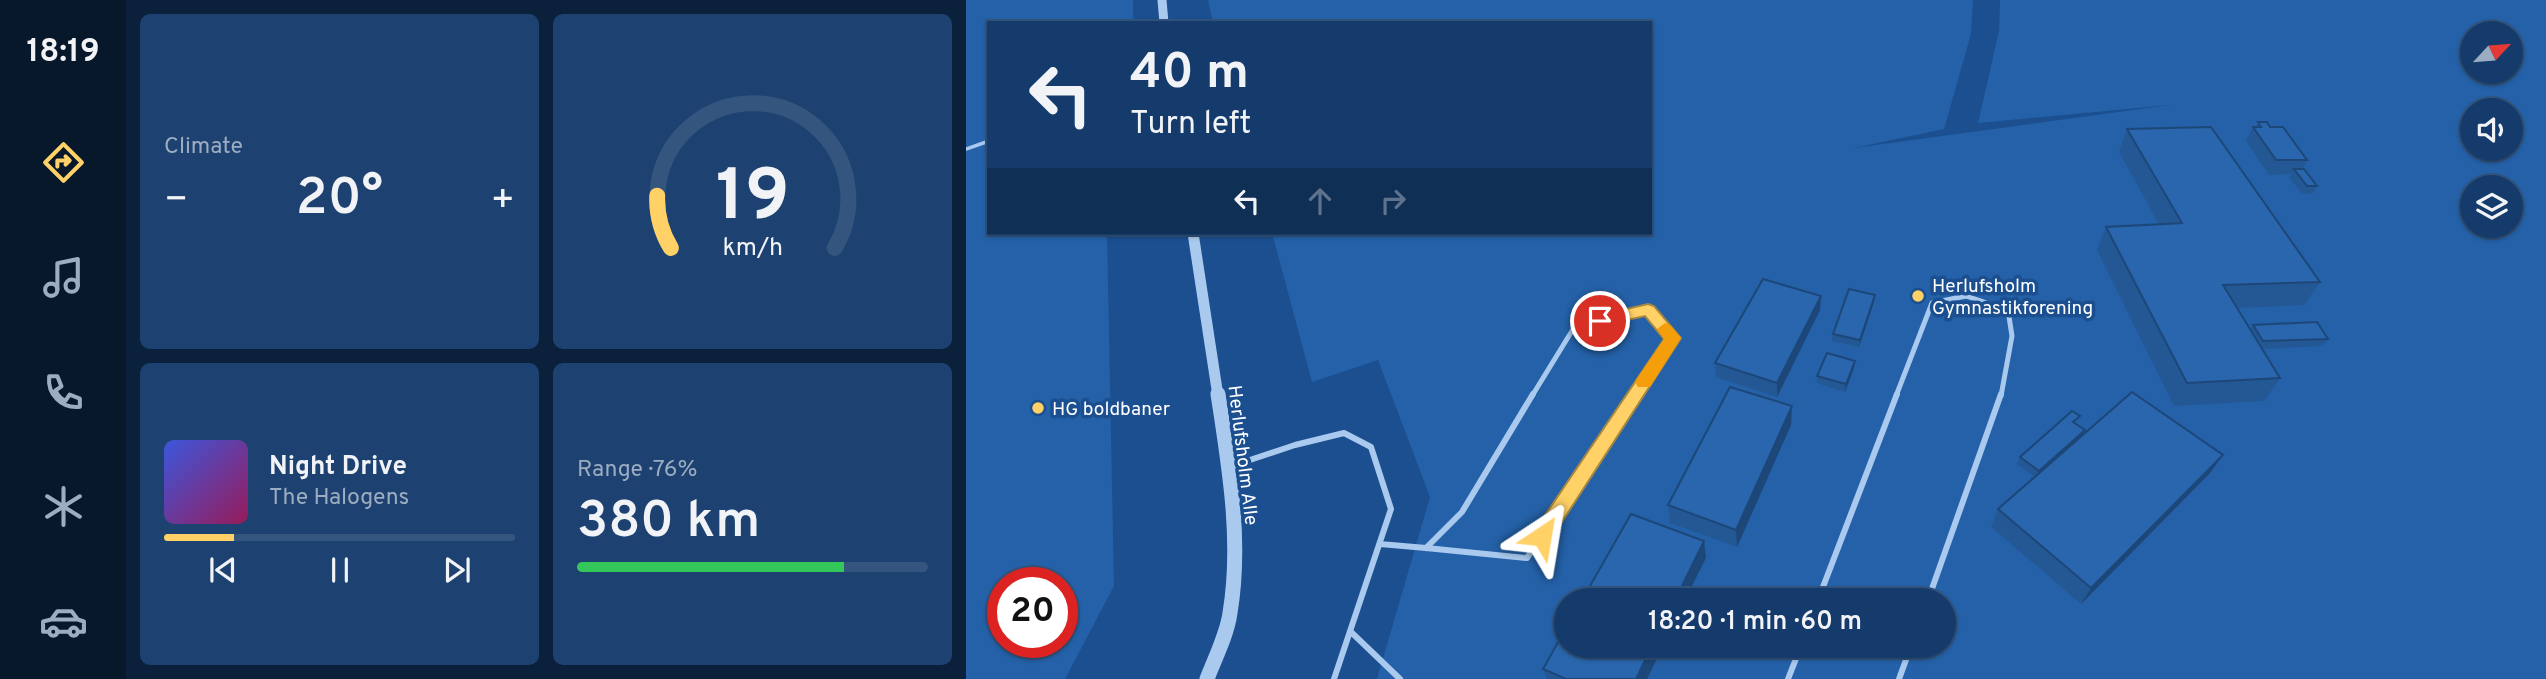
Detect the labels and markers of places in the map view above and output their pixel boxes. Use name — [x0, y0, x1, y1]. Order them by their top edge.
place label: Herlufsholm Gymnastikforening — [1932, 275, 2093, 321]
marker: Herlufsholm Gymnastikforening — [1910, 288, 1926, 304]
pin — [1570, 291, 1630, 351]
place label: HG boldbaner — [1052, 398, 1171, 422]
marker: HG boldbaner — [1030, 400, 1046, 416]

